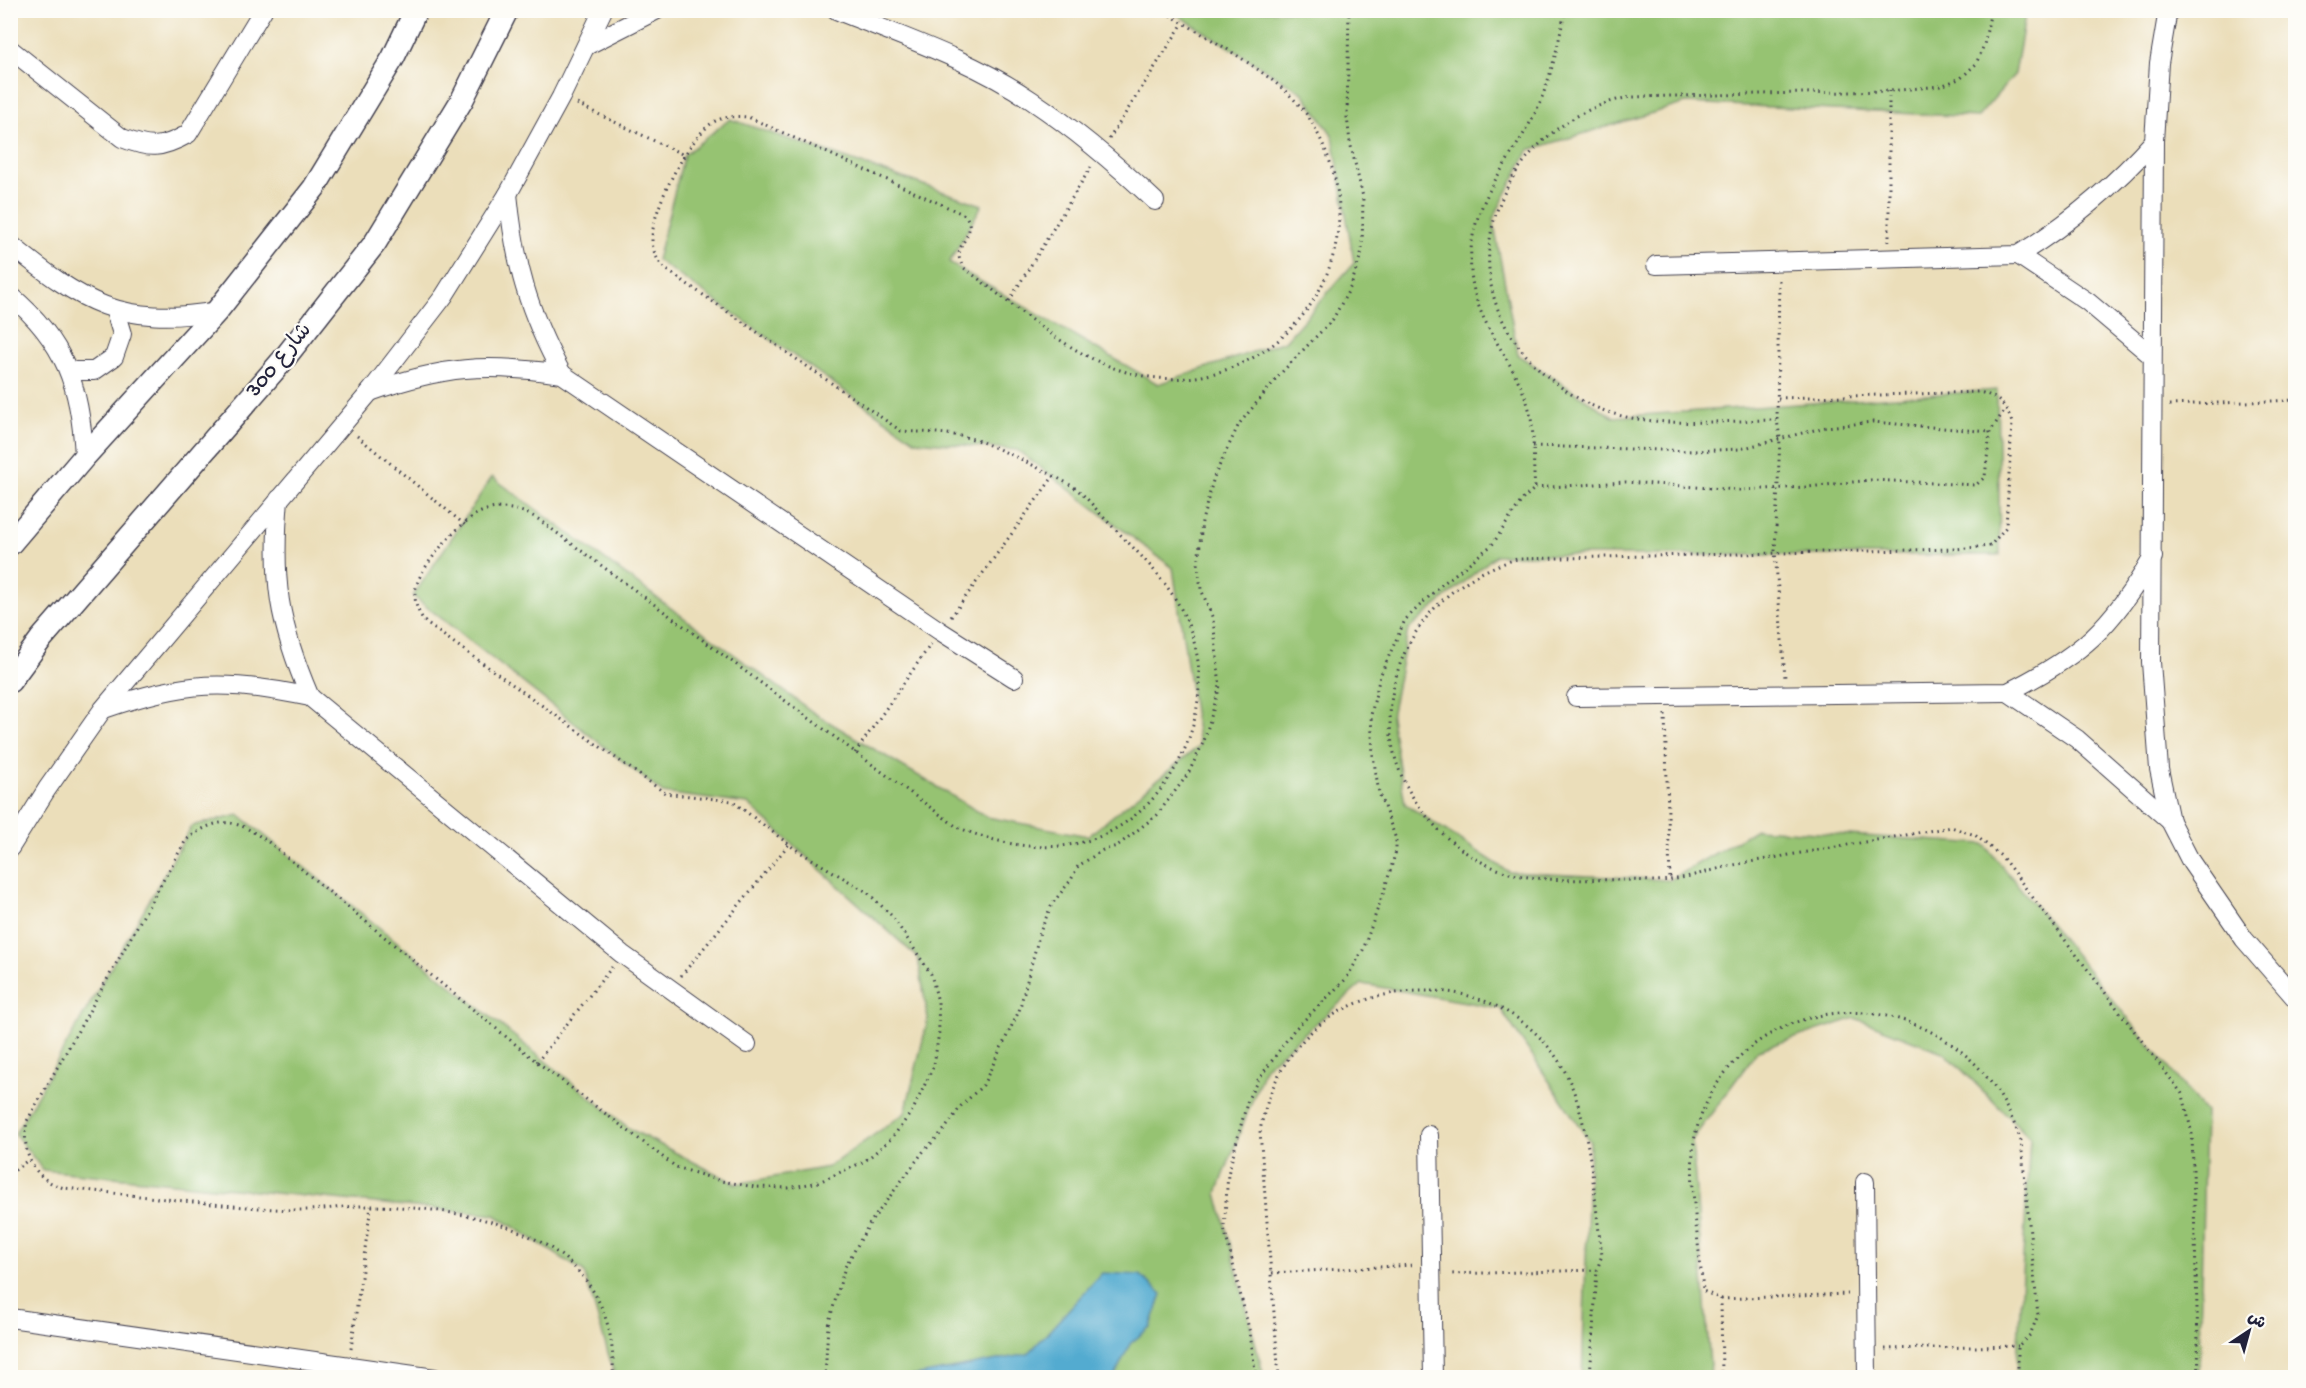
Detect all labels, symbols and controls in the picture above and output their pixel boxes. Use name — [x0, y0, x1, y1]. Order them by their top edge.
street label: شارع 300 — [241, 318, 319, 404]
north arrow — [2219, 1301, 2279, 1361]
text: ش — [2243, 1309, 2268, 1335]

